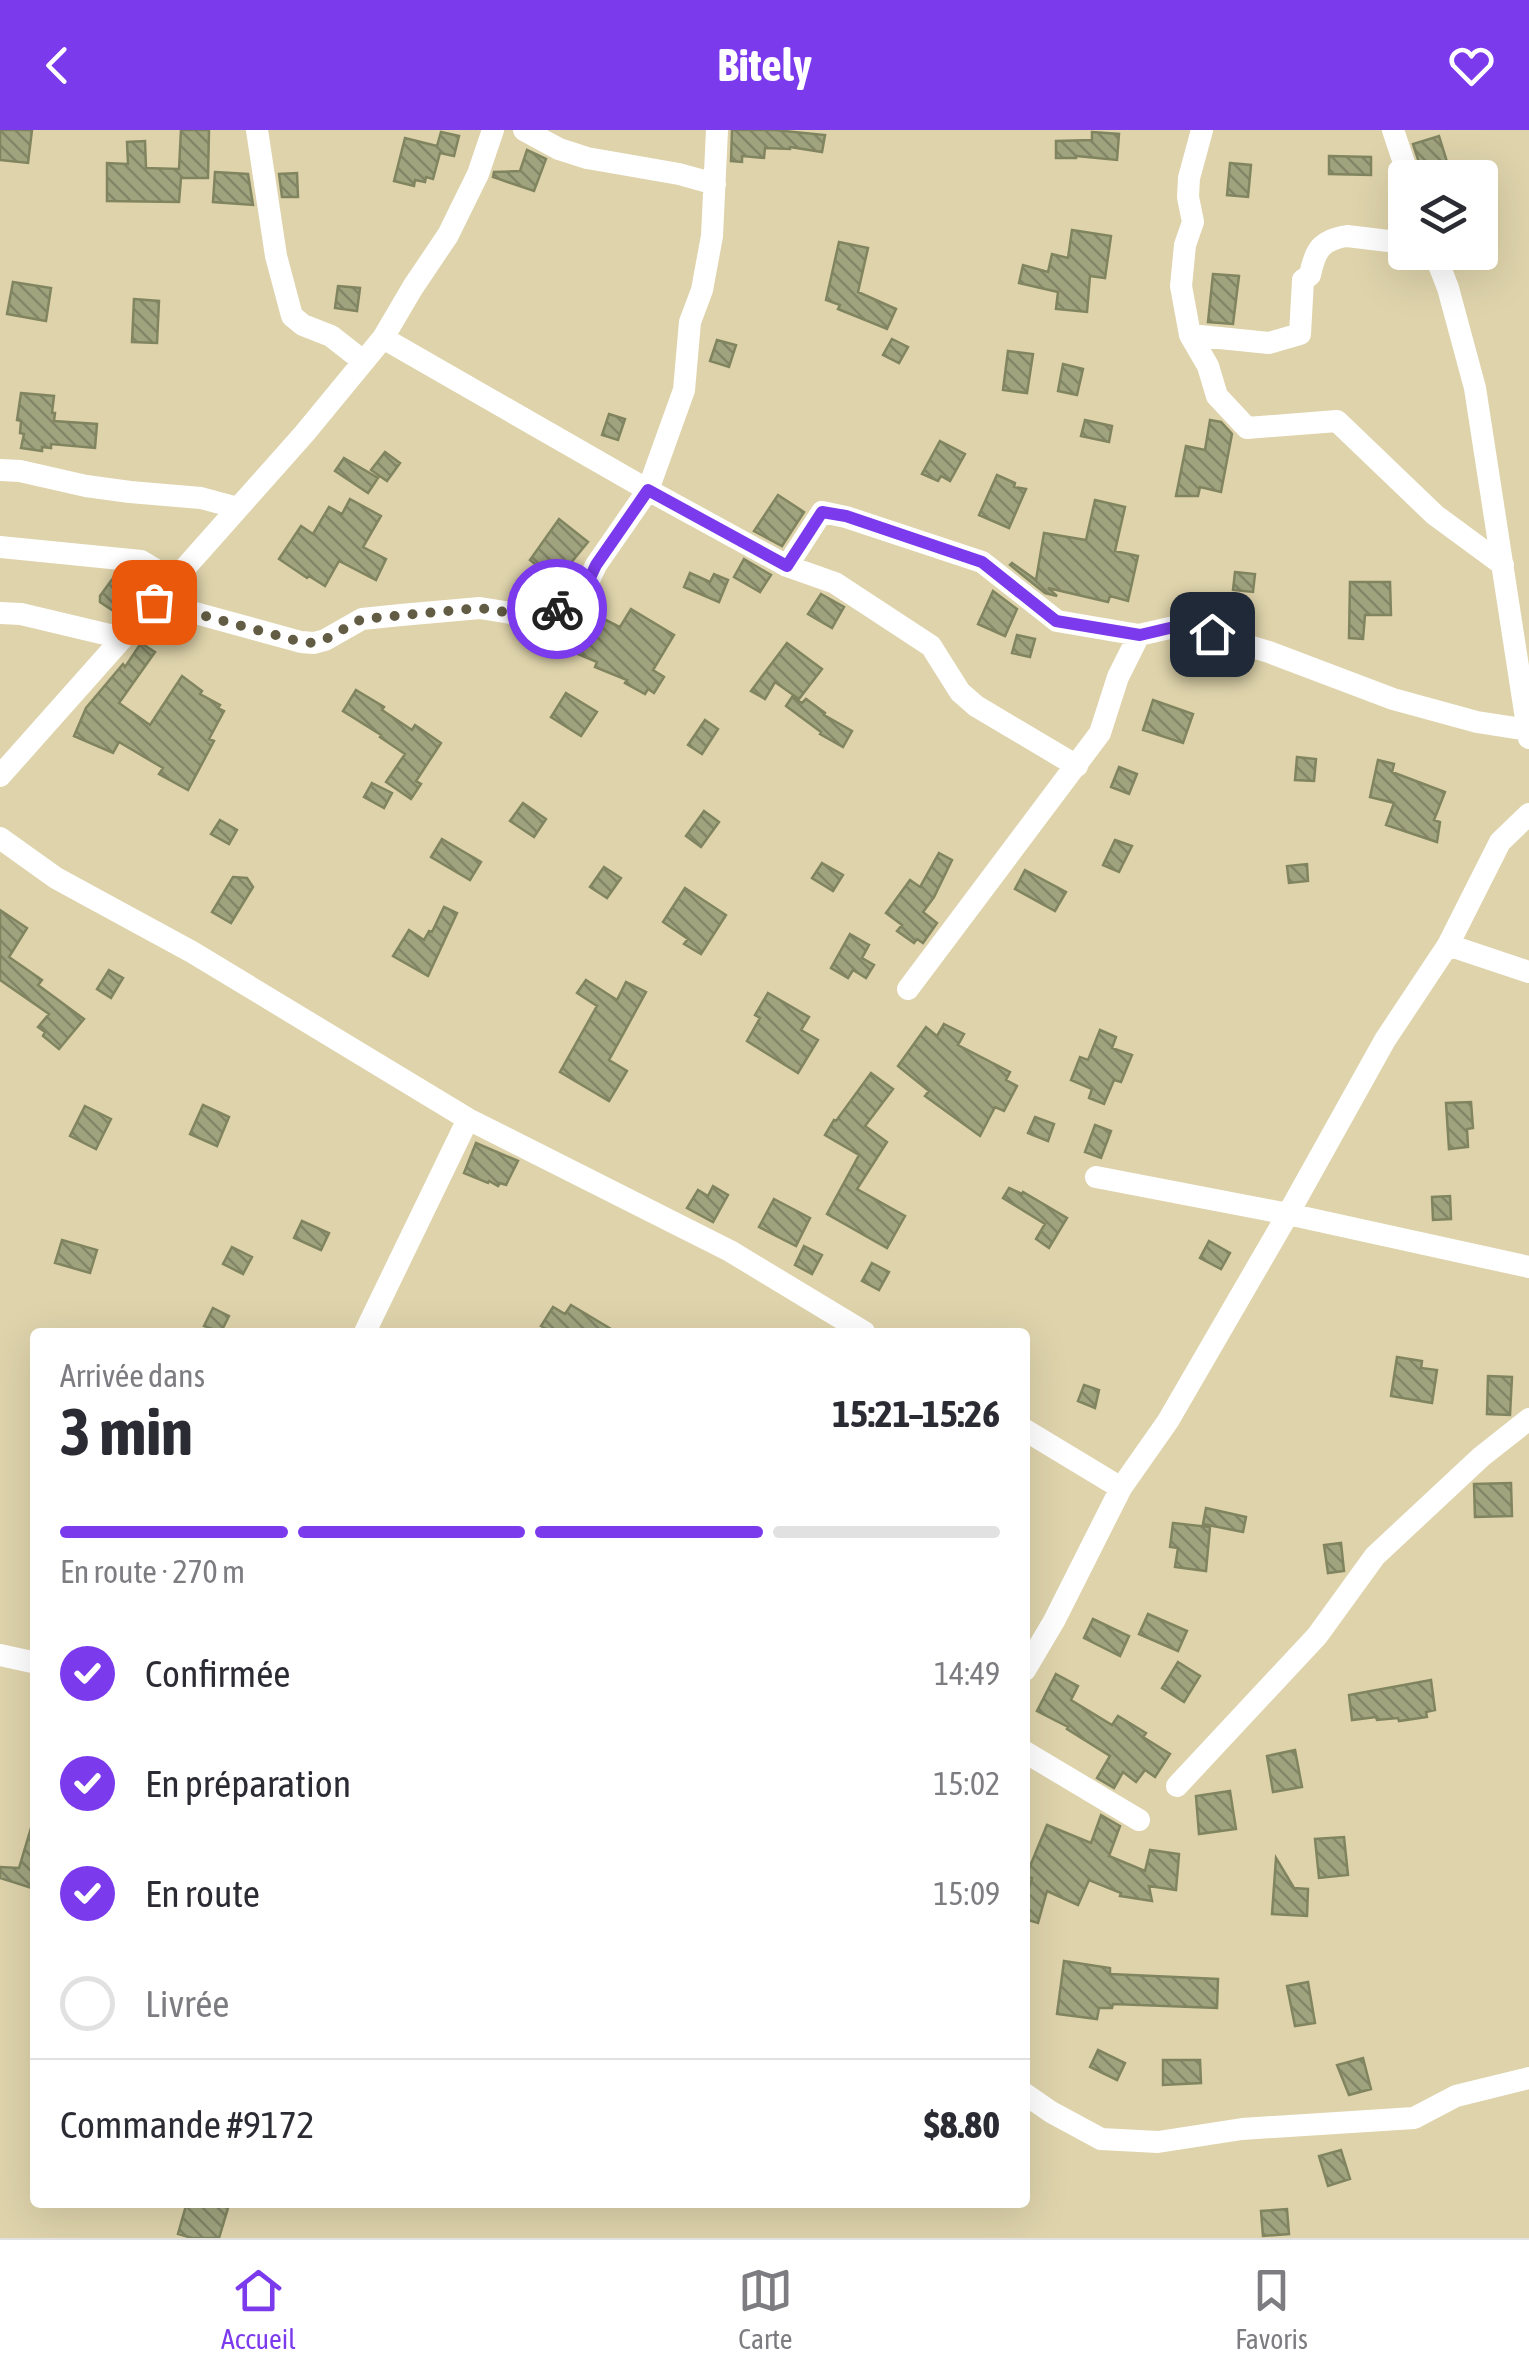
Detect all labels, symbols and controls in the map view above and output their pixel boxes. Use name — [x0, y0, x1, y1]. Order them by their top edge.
icon: back — [30, 38, 85, 93]
icon: heart — [1444, 38, 1499, 93]
text: Bitely — [717, 39, 812, 91]
map controls — [1388, 160, 1498, 270]
button: layers — [1388, 160, 1498, 270]
courier — [507, 559, 607, 659]
pin — [112, 560, 197, 645]
icon: bag — [127, 575, 182, 630]
icon: bike — [530, 582, 585, 637]
pin — [1170, 592, 1255, 677]
icon: home — [1185, 607, 1240, 662]
text: Arrivée dans — [60, 1357, 205, 1394]
text: 15:21–15:26 — [832, 1392, 1000, 1435]
text: 3 min — [60, 1394, 193, 1469]
text: En route · 270 m — [60, 1553, 245, 1590]
icon: check — [60, 1646, 115, 1701]
text: Confirmée — [145, 1652, 291, 1695]
text: 14:49 — [934, 1655, 1000, 1692]
icon: check — [60, 1756, 115, 1811]
text: En préparation — [145, 1762, 351, 1805]
text: 15:02 — [934, 1765, 1000, 1802]
icon: check — [60, 1866, 115, 1921]
text: En route — [145, 1872, 260, 1915]
text: 15:09 — [934, 1875, 1000, 1912]
text: Livrée — [145, 1982, 230, 2025]
text: Commande #9172 — [60, 2103, 314, 2146]
text: $8.80 — [924, 2103, 1000, 2146]
tab: Accueil — [221, 2263, 296, 2355]
tab: Carte — [738, 2263, 793, 2355]
tab: Favoris — [1235, 2263, 1308, 2355]

